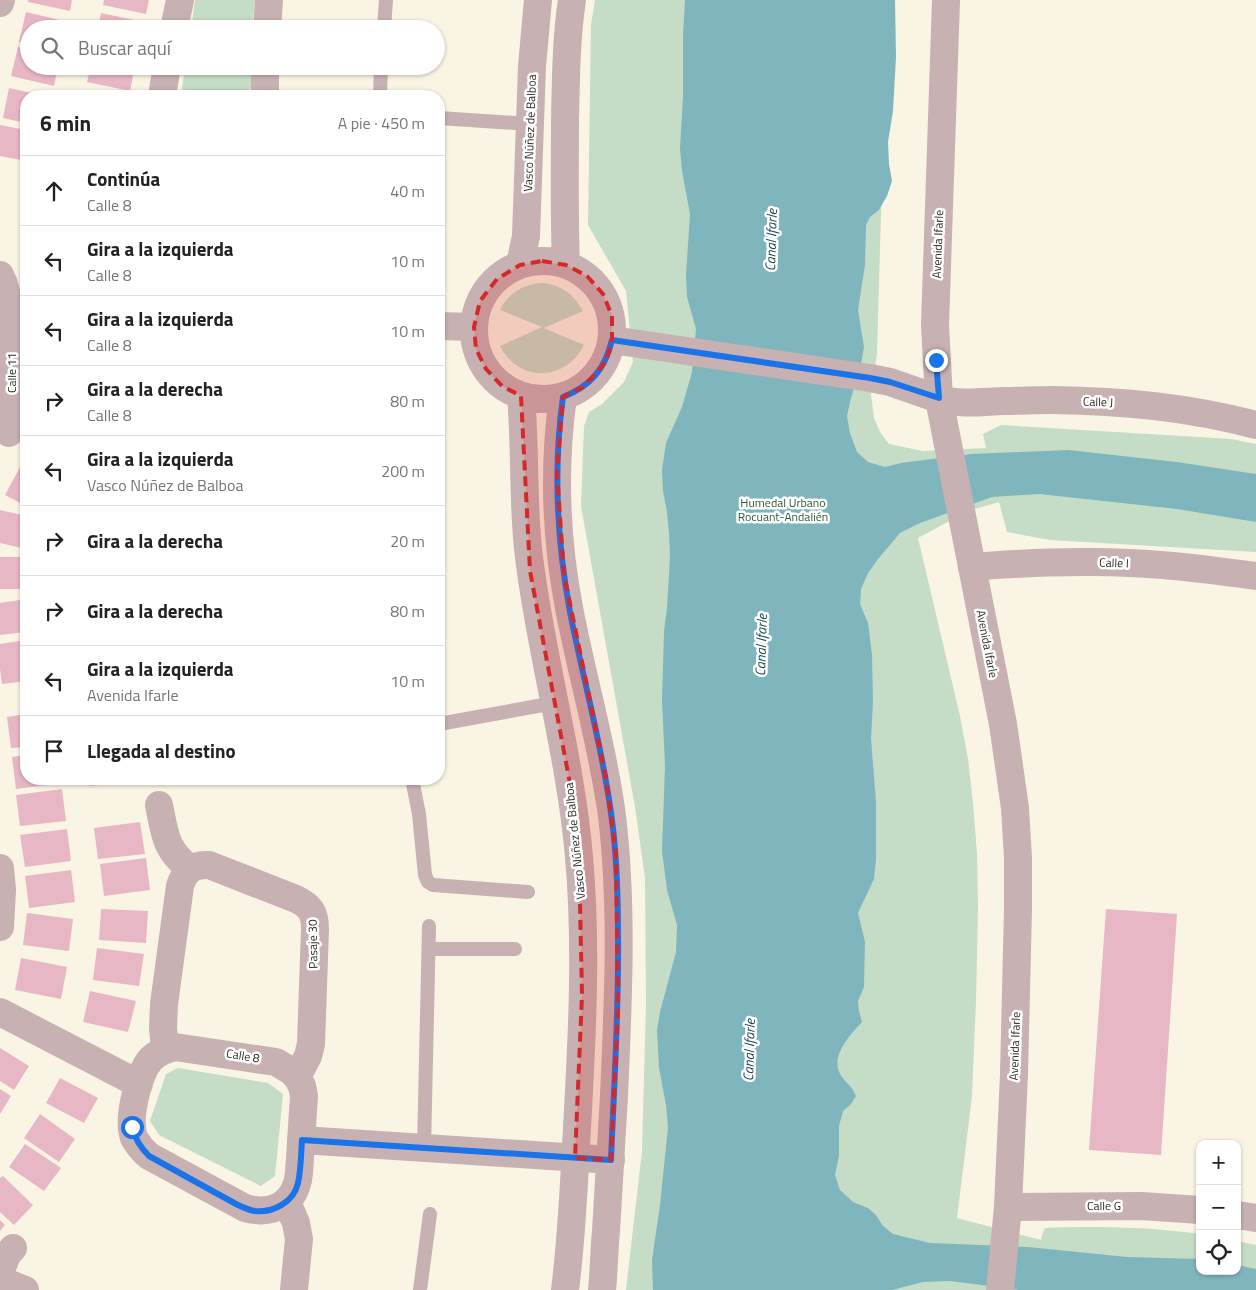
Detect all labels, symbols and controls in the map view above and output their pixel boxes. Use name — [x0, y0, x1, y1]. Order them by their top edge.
search box — [20, 20, 445, 75]
text: Buscar aquí — [78, 33, 171, 62]
icon: search — [38, 34, 66, 62]
street label: Vasco Núñez de Balboa — [518, 74, 541, 192]
text: 6 min — [40, 107, 91, 139]
text: A pie · 450 m — [338, 111, 425, 135]
text: Continúa — [87, 164, 160, 193]
icon: ahead — [40, 177, 68, 205]
text: 40 m — [390, 179, 425, 203]
text: Calle 8 — [87, 193, 132, 217]
water label: Canal Ifarle — [759, 207, 782, 271]
street label: Avenida Ifarle — [927, 209, 948, 279]
text: Gira a la izquierda — [87, 234, 234, 263]
icon: left — [40, 247, 68, 275]
text: 10 m — [390, 249, 425, 273]
text: Calle 8 — [87, 263, 132, 287]
text: Gira a la izquierda — [87, 304, 234, 333]
icon: left — [40, 317, 68, 345]
text: 10 m — [390, 319, 425, 343]
text: Calle 8 — [87, 333, 132, 357]
route end — [925, 349, 948, 372]
street label: Calle 11 — [2, 353, 21, 393]
text: Gira a la derecha — [87, 374, 223, 403]
icon: right — [40, 387, 68, 415]
text: 80 m — [390, 389, 425, 413]
street label: Calle J — [1083, 391, 1113, 412]
text: Calle 8 — [87, 403, 132, 427]
text: Gira a la izquierda — [87, 444, 234, 473]
icon: left — [40, 457, 68, 485]
text: 200 m — [381, 459, 425, 483]
text: Vasco Núñez de Balboa — [87, 473, 243, 497]
park label: Humedal Urbano Rocuant-Andalién — [738, 493, 828, 526]
text: Gira a la derecha — [87, 526, 223, 555]
icon: right — [40, 527, 68, 555]
text: 20 m — [390, 529, 425, 553]
street label: Calle I — [1099, 552, 1129, 573]
text: Gira a la derecha — [87, 596, 223, 625]
icon: right — [40, 597, 68, 625]
text: 80 m — [390, 599, 425, 623]
street label: Avenida Ifarle — [972, 608, 1003, 679]
water label: Canal Ifarle — [749, 612, 772, 676]
text: Gira a la izquierda — [87, 654, 234, 683]
icon: left — [40, 667, 68, 695]
text: 10 m — [390, 669, 425, 693]
text: Avenida Ifarle — [87, 683, 179, 707]
text: Llegada al destino — [87, 736, 236, 765]
icon: arrive — [40, 737, 68, 765]
street label: Vasco Núñez de Balboa — [559, 782, 590, 900]
street label: Pasaje 30 — [303, 919, 322, 969]
street label: Avenida Ifarle — [1004, 1011, 1025, 1081]
water label: Canal Ifarle — [737, 1017, 760, 1081]
street label: Calle 8 — [225, 1044, 261, 1068]
route start — [121, 1116, 144, 1139]
map controls — [1196, 1140, 1241, 1275]
button: + — [1196, 1140, 1241, 1185]
button: − — [1196, 1185, 1241, 1230]
street label: Calle G — [1087, 1196, 1121, 1215]
button: locate — [1196, 1230, 1241, 1275]

